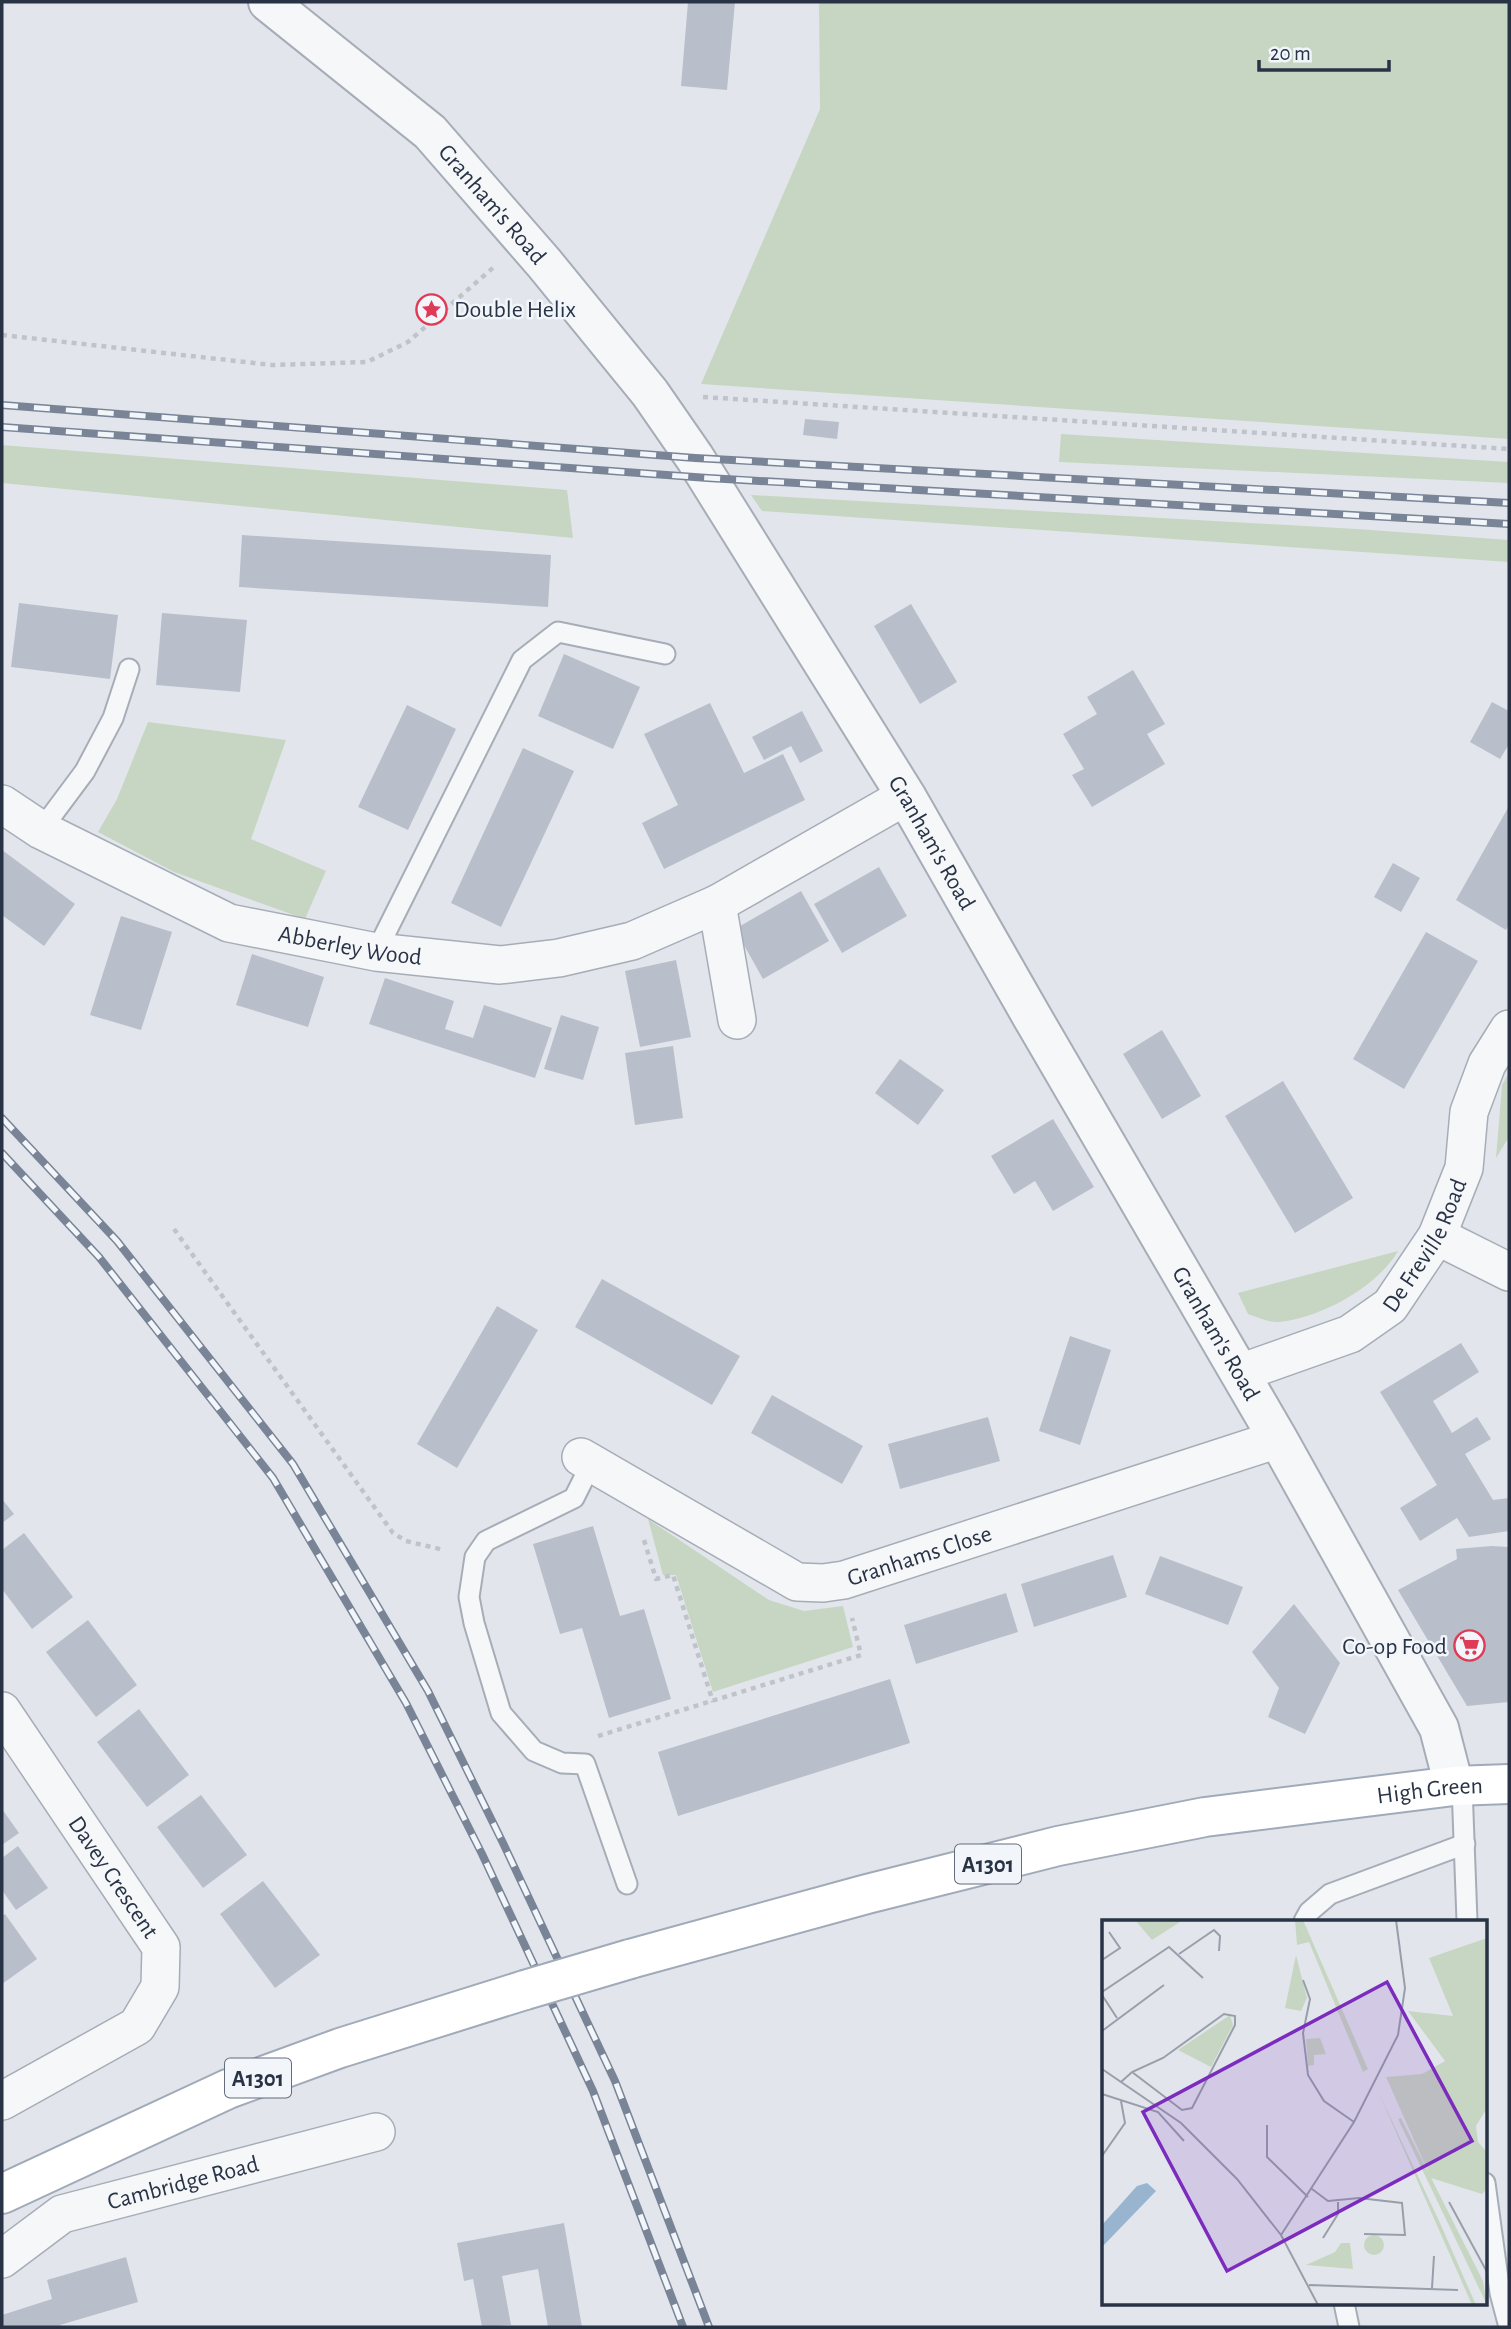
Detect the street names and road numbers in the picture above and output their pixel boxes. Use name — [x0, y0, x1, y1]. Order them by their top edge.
street label: Granham's Road — [433, 140, 550, 269]
street label: Granham's Road — [883, 772, 979, 914]
street label: Abberley Wood — [276, 922, 423, 970]
street label: De Freville Road — [1378, 1175, 1472, 1317]
street label: Granham's Road — [1167, 1263, 1264, 1405]
street label: Granhams Close — [844, 1522, 995, 1591]
street label: High Green — [1375, 1774, 1483, 1809]
street label: Davey Crescent — [63, 1812, 163, 1943]
road number: A1301 — [955, 1844, 1021, 1884]
road number: A1301 — [225, 2058, 291, 2098]
street label: Cambridge Road — [105, 2152, 261, 2215]

